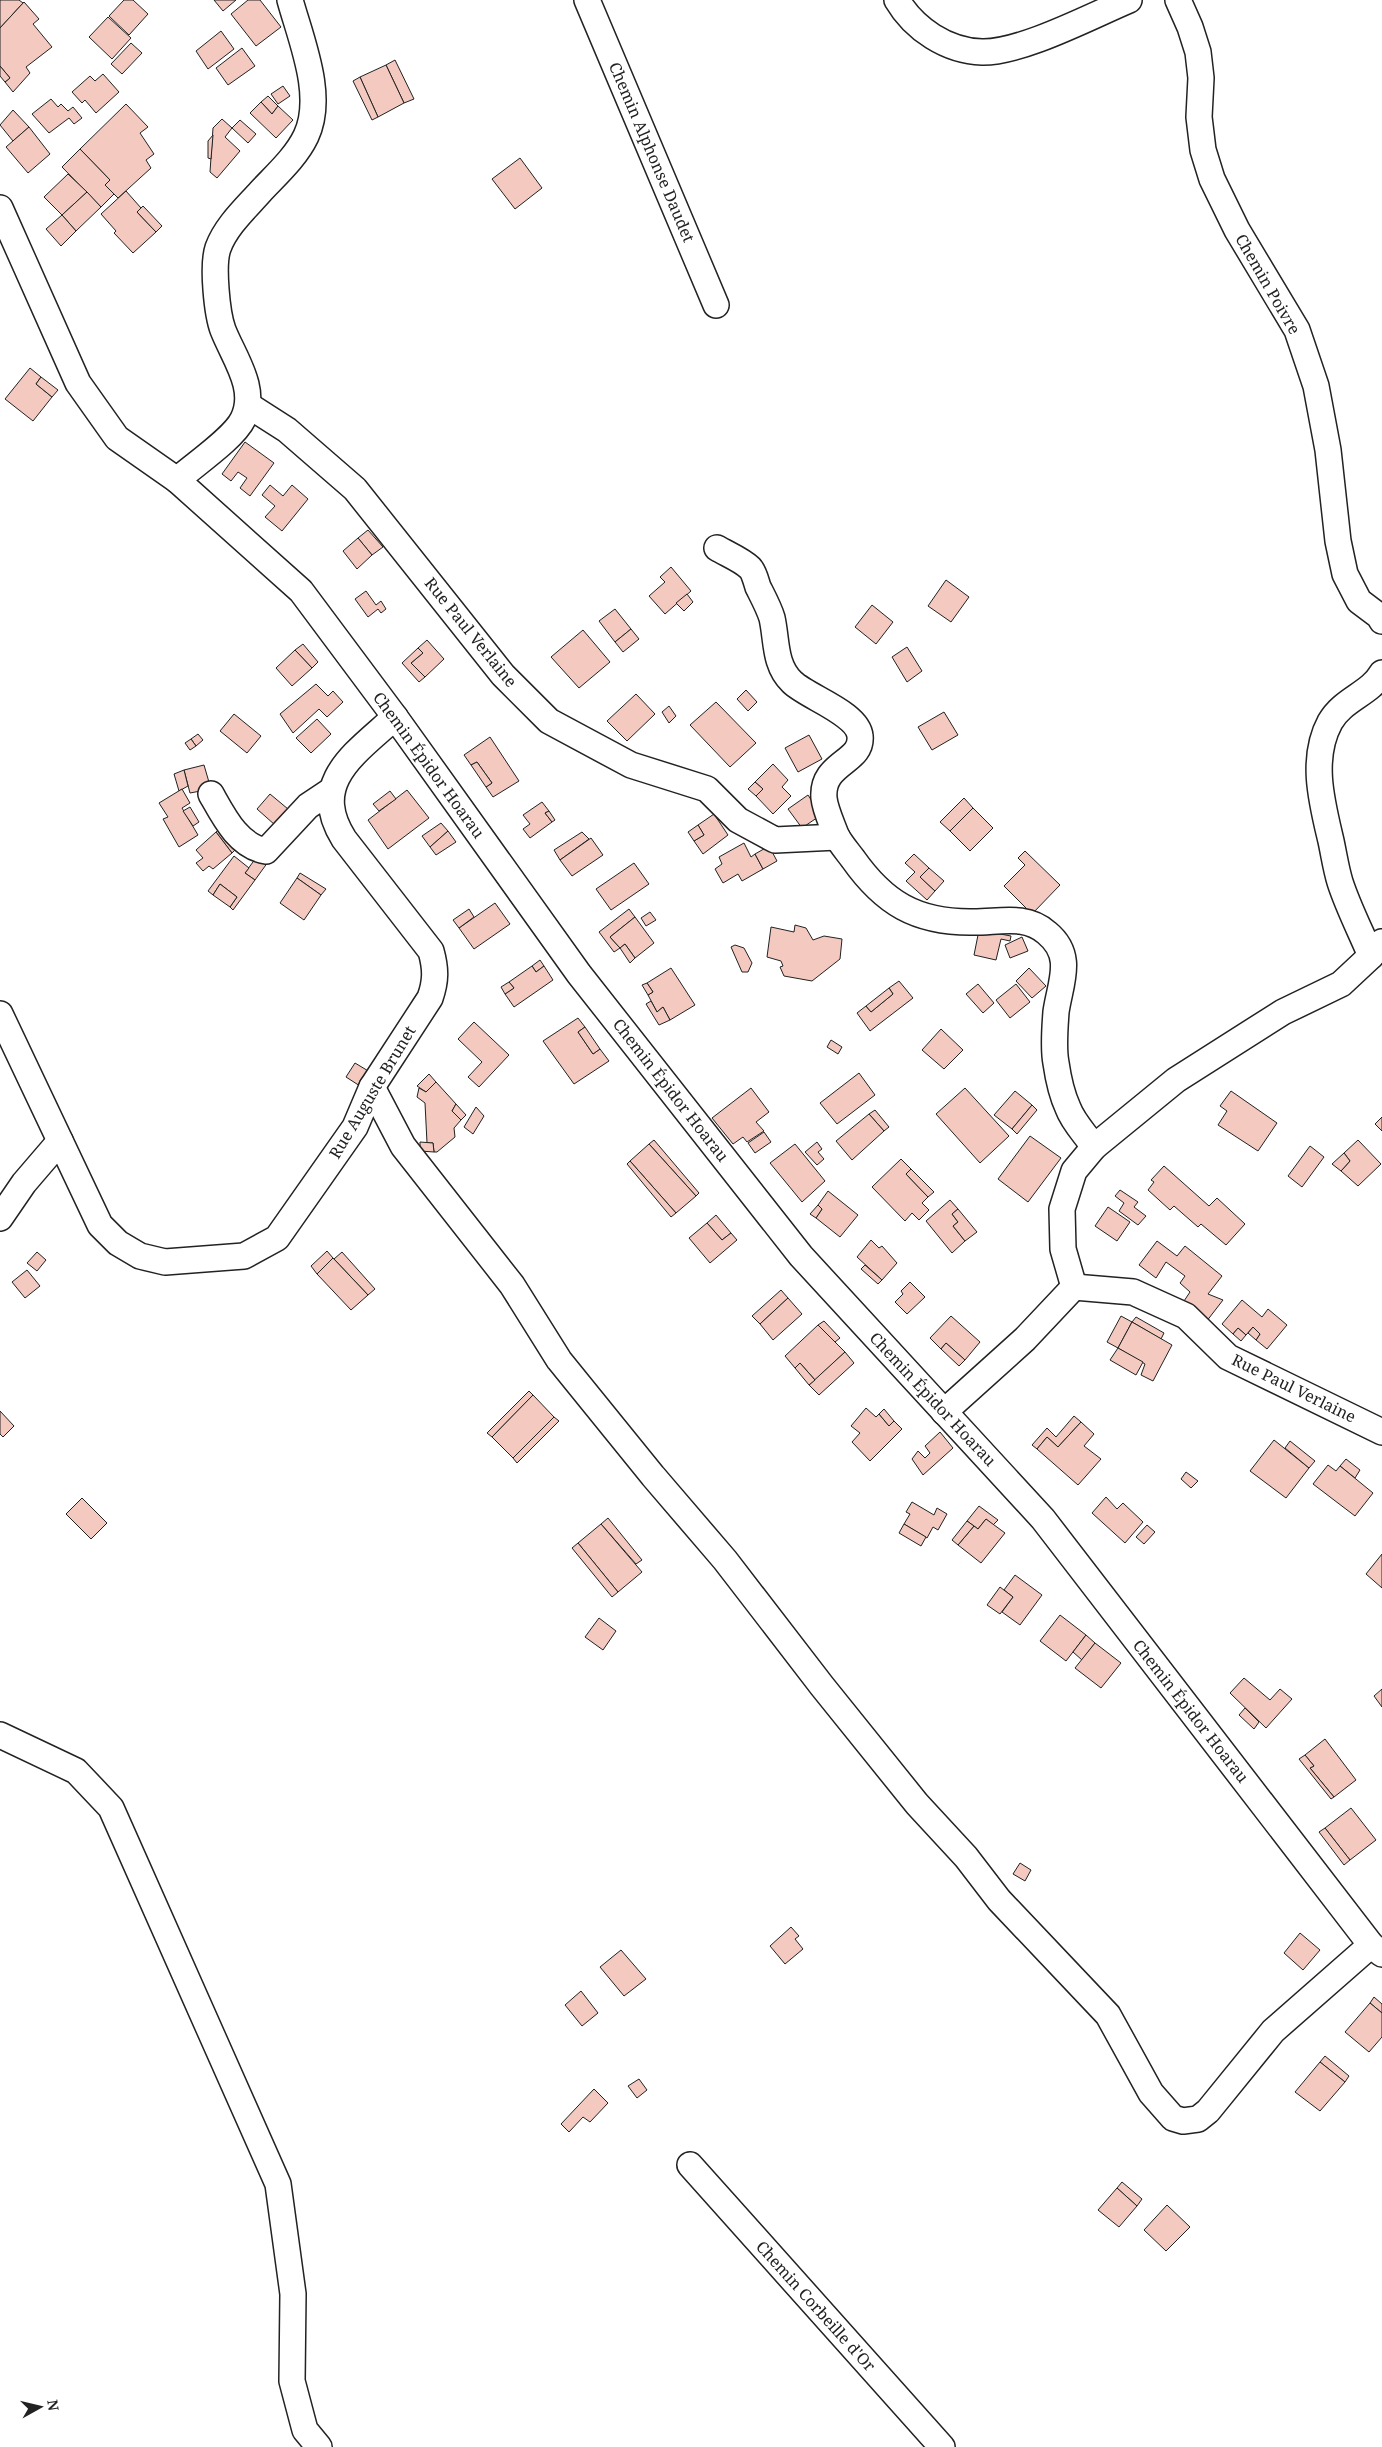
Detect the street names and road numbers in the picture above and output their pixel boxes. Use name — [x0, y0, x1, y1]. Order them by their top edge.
street label: Chemin Alphonse Daudet — [604, 59, 700, 246]
street label: Chemin Poivre — [1230, 230, 1306, 338]
street label: Rue Paul Verlaine — [420, 573, 522, 691]
street label: Chemin Épidor Hoarau — [368, 687, 490, 843]
street label: Chemin Épidor Hoarau — [608, 1014, 734, 1166]
street label: Rue Auguste Brunet — [324, 1021, 421, 1163]
street label: Chemin Épidor Hoarau — [865, 1327, 1001, 1471]
street label: Rue Paul Verlaine — [1228, 1348, 1360, 1428]
street label: Chemin Épidor Hoarau — [1128, 1635, 1254, 1787]
street label: Chemin Corbeille d'Or — [751, 2236, 881, 2376]

